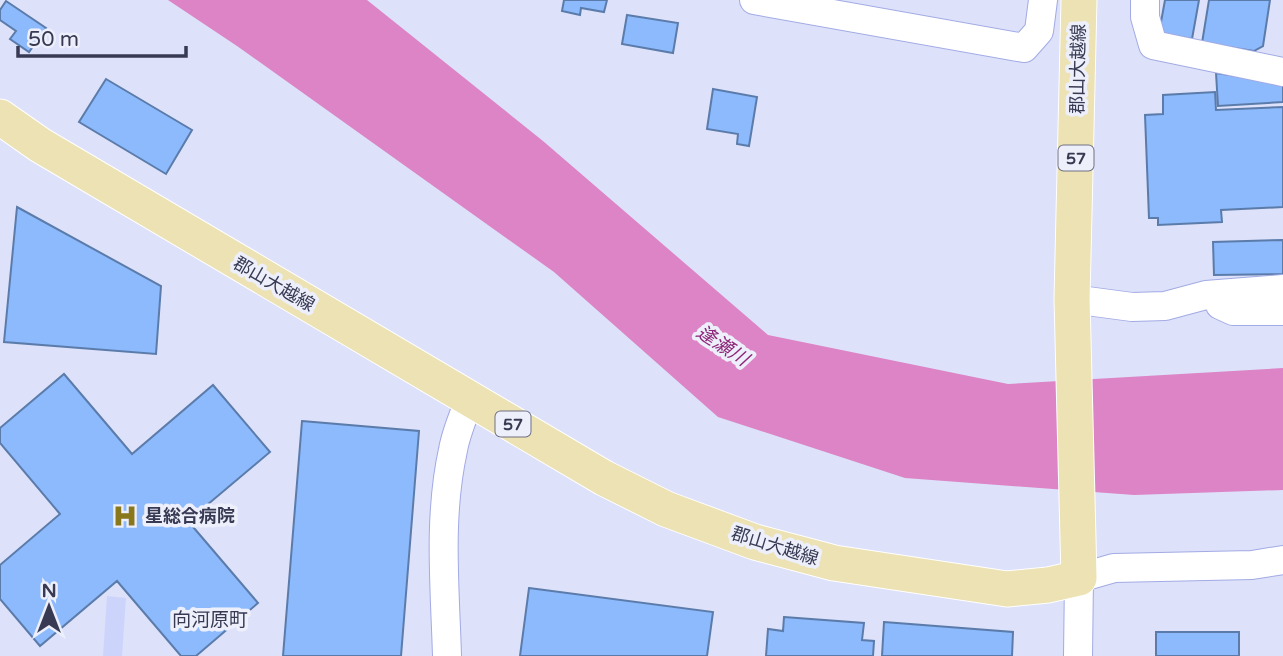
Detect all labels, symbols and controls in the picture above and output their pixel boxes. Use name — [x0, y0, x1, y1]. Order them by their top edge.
scale bar — [18, 14, 186, 58]
street label: 郡山大越線 — [1066, 24, 1090, 114]
text: 50 m — [28, 27, 79, 52]
road number: 57 — [1058, 146, 1094, 170]
street label: 郡山大越線 — [230, 252, 318, 316]
water label: 逢瀬川 — [693, 321, 754, 372]
road number: 57 — [496, 412, 530, 436]
hospital icon: 星総合病院 — [111, 502, 139, 530]
place label: 星総合病院 — [145, 505, 235, 527]
street label: 郡山大越線 — [729, 522, 821, 570]
north arrow — [14, 572, 84, 642]
text: N — [41, 580, 57, 602]
district label: 向河原町 — [172, 609, 248, 631]

